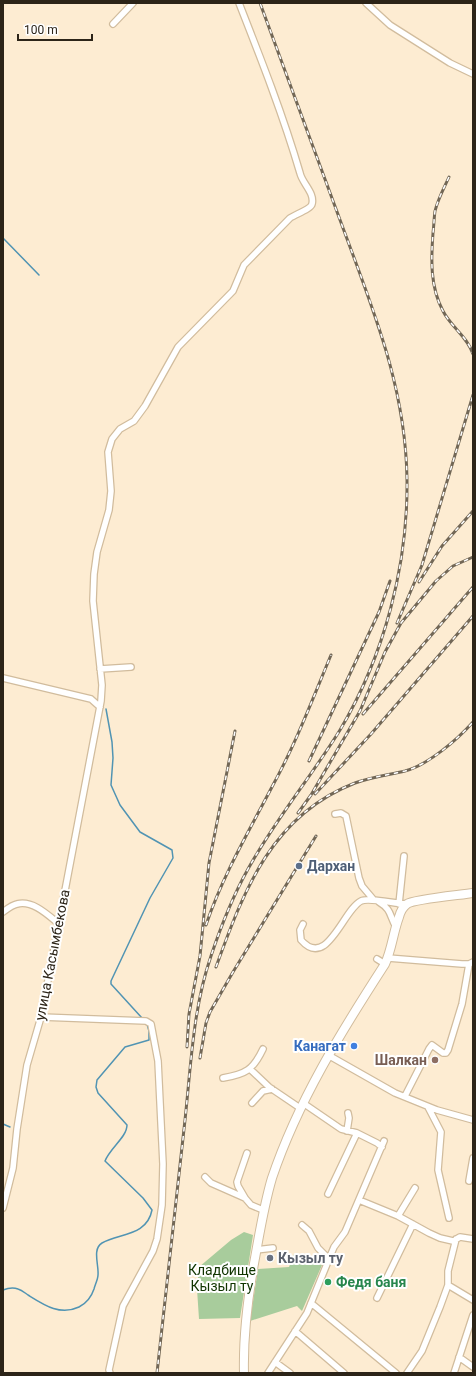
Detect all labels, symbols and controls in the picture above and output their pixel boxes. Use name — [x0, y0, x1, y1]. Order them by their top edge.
scale bar — [18, 16, 92, 42]
text: 100 m — [24, 23, 58, 37]
place label: Дархан — [307, 858, 355, 874]
marker: Дархан — [294, 861, 304, 871]
street label: улица Касымбекова — [31, 888, 73, 1022]
place label: Канагат — [294, 1038, 346, 1054]
marker: Канагат — [349, 1041, 359, 1051]
place label: Шалкан — [375, 1052, 427, 1068]
marker: Шалкан — [430, 1055, 440, 1065]
place label: Кызыл ту — [278, 1250, 344, 1266]
marker: Кызыл ту — [265, 1253, 275, 1263]
park label: Кладбище Кызыл ту — [188, 1262, 256, 1294]
place label: Федя баня — [336, 1274, 406, 1290]
marker: Федя баня — [323, 1277, 333, 1287]

